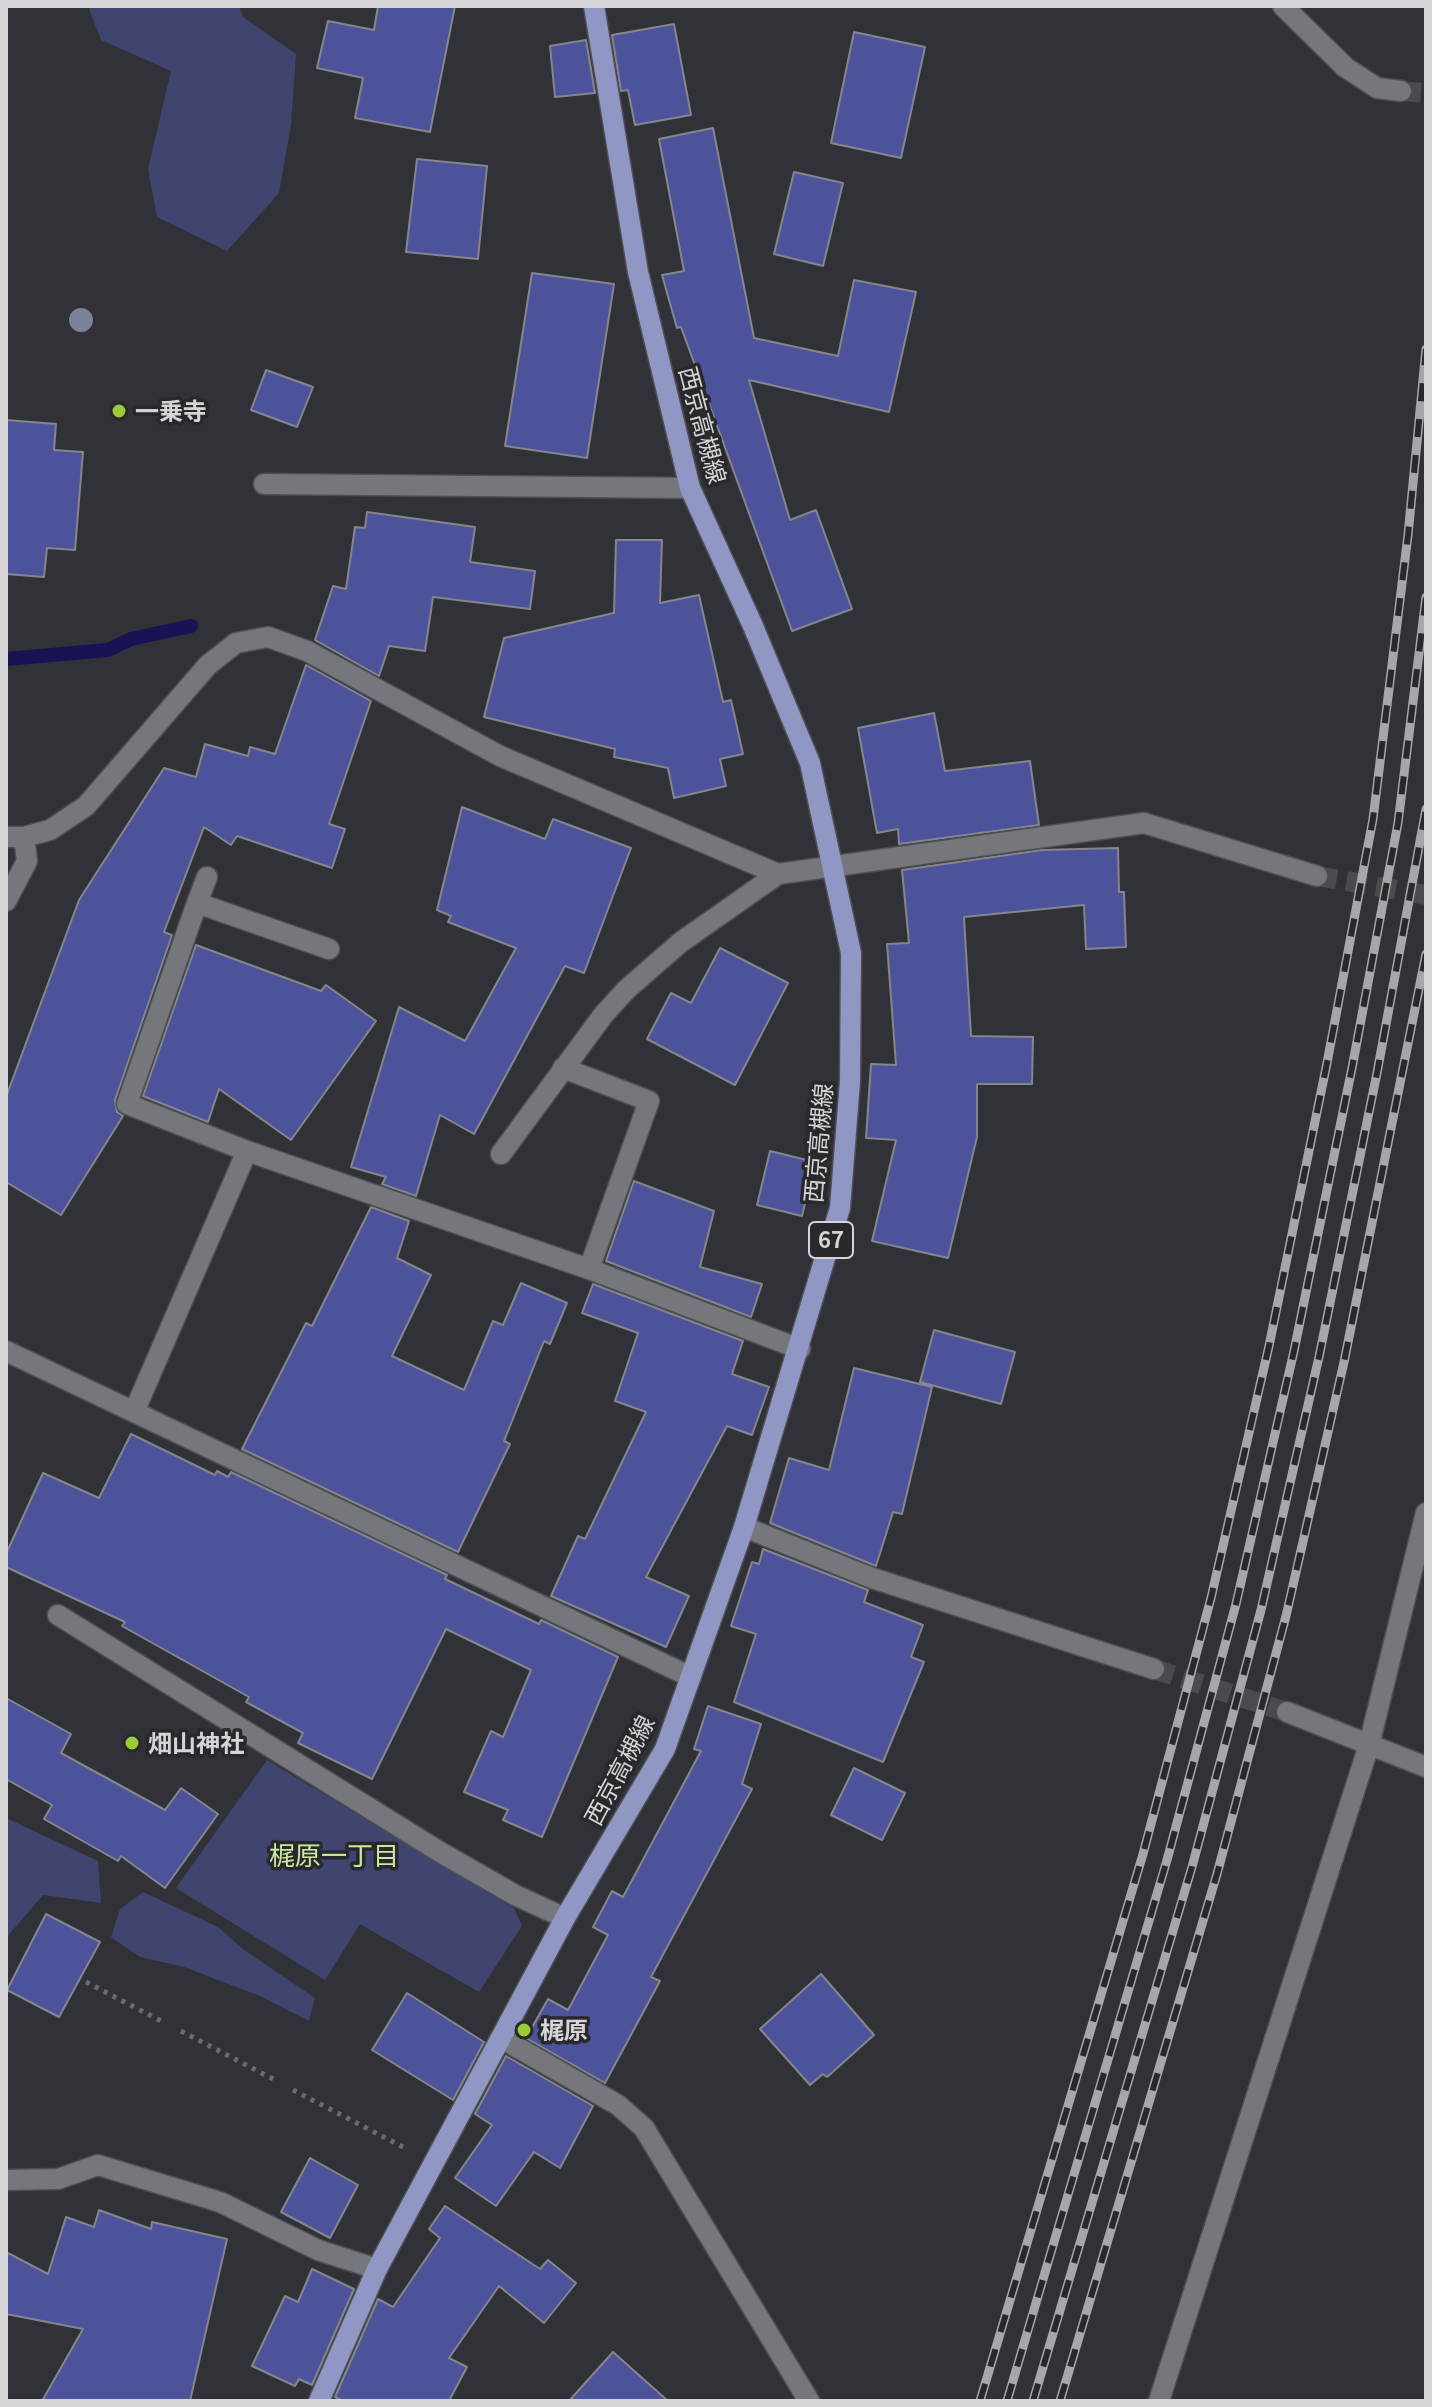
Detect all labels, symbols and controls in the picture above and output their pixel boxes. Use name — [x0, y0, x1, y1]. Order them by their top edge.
street label: 西京高槻線 — [674, 363, 732, 487]
place label: 一乗寺 — [135, 397, 207, 425]
marker: 一乗寺 — [110, 402, 128, 420]
street label: 西京高槻線 — [798, 1082, 838, 1204]
road number: 67 — [809, 1222, 853, 1258]
street label: 西京高槻線 — [578, 1710, 660, 1830]
place label: 畑山神社 — [148, 1729, 244, 1757]
marker: 畑山神社 — [123, 1734, 141, 1752]
district label: 梶原一丁目 — [269, 1839, 399, 1871]
place label: 梶原 — [540, 2016, 588, 2044]
marker: 梶原 — [515, 2021, 533, 2039]

